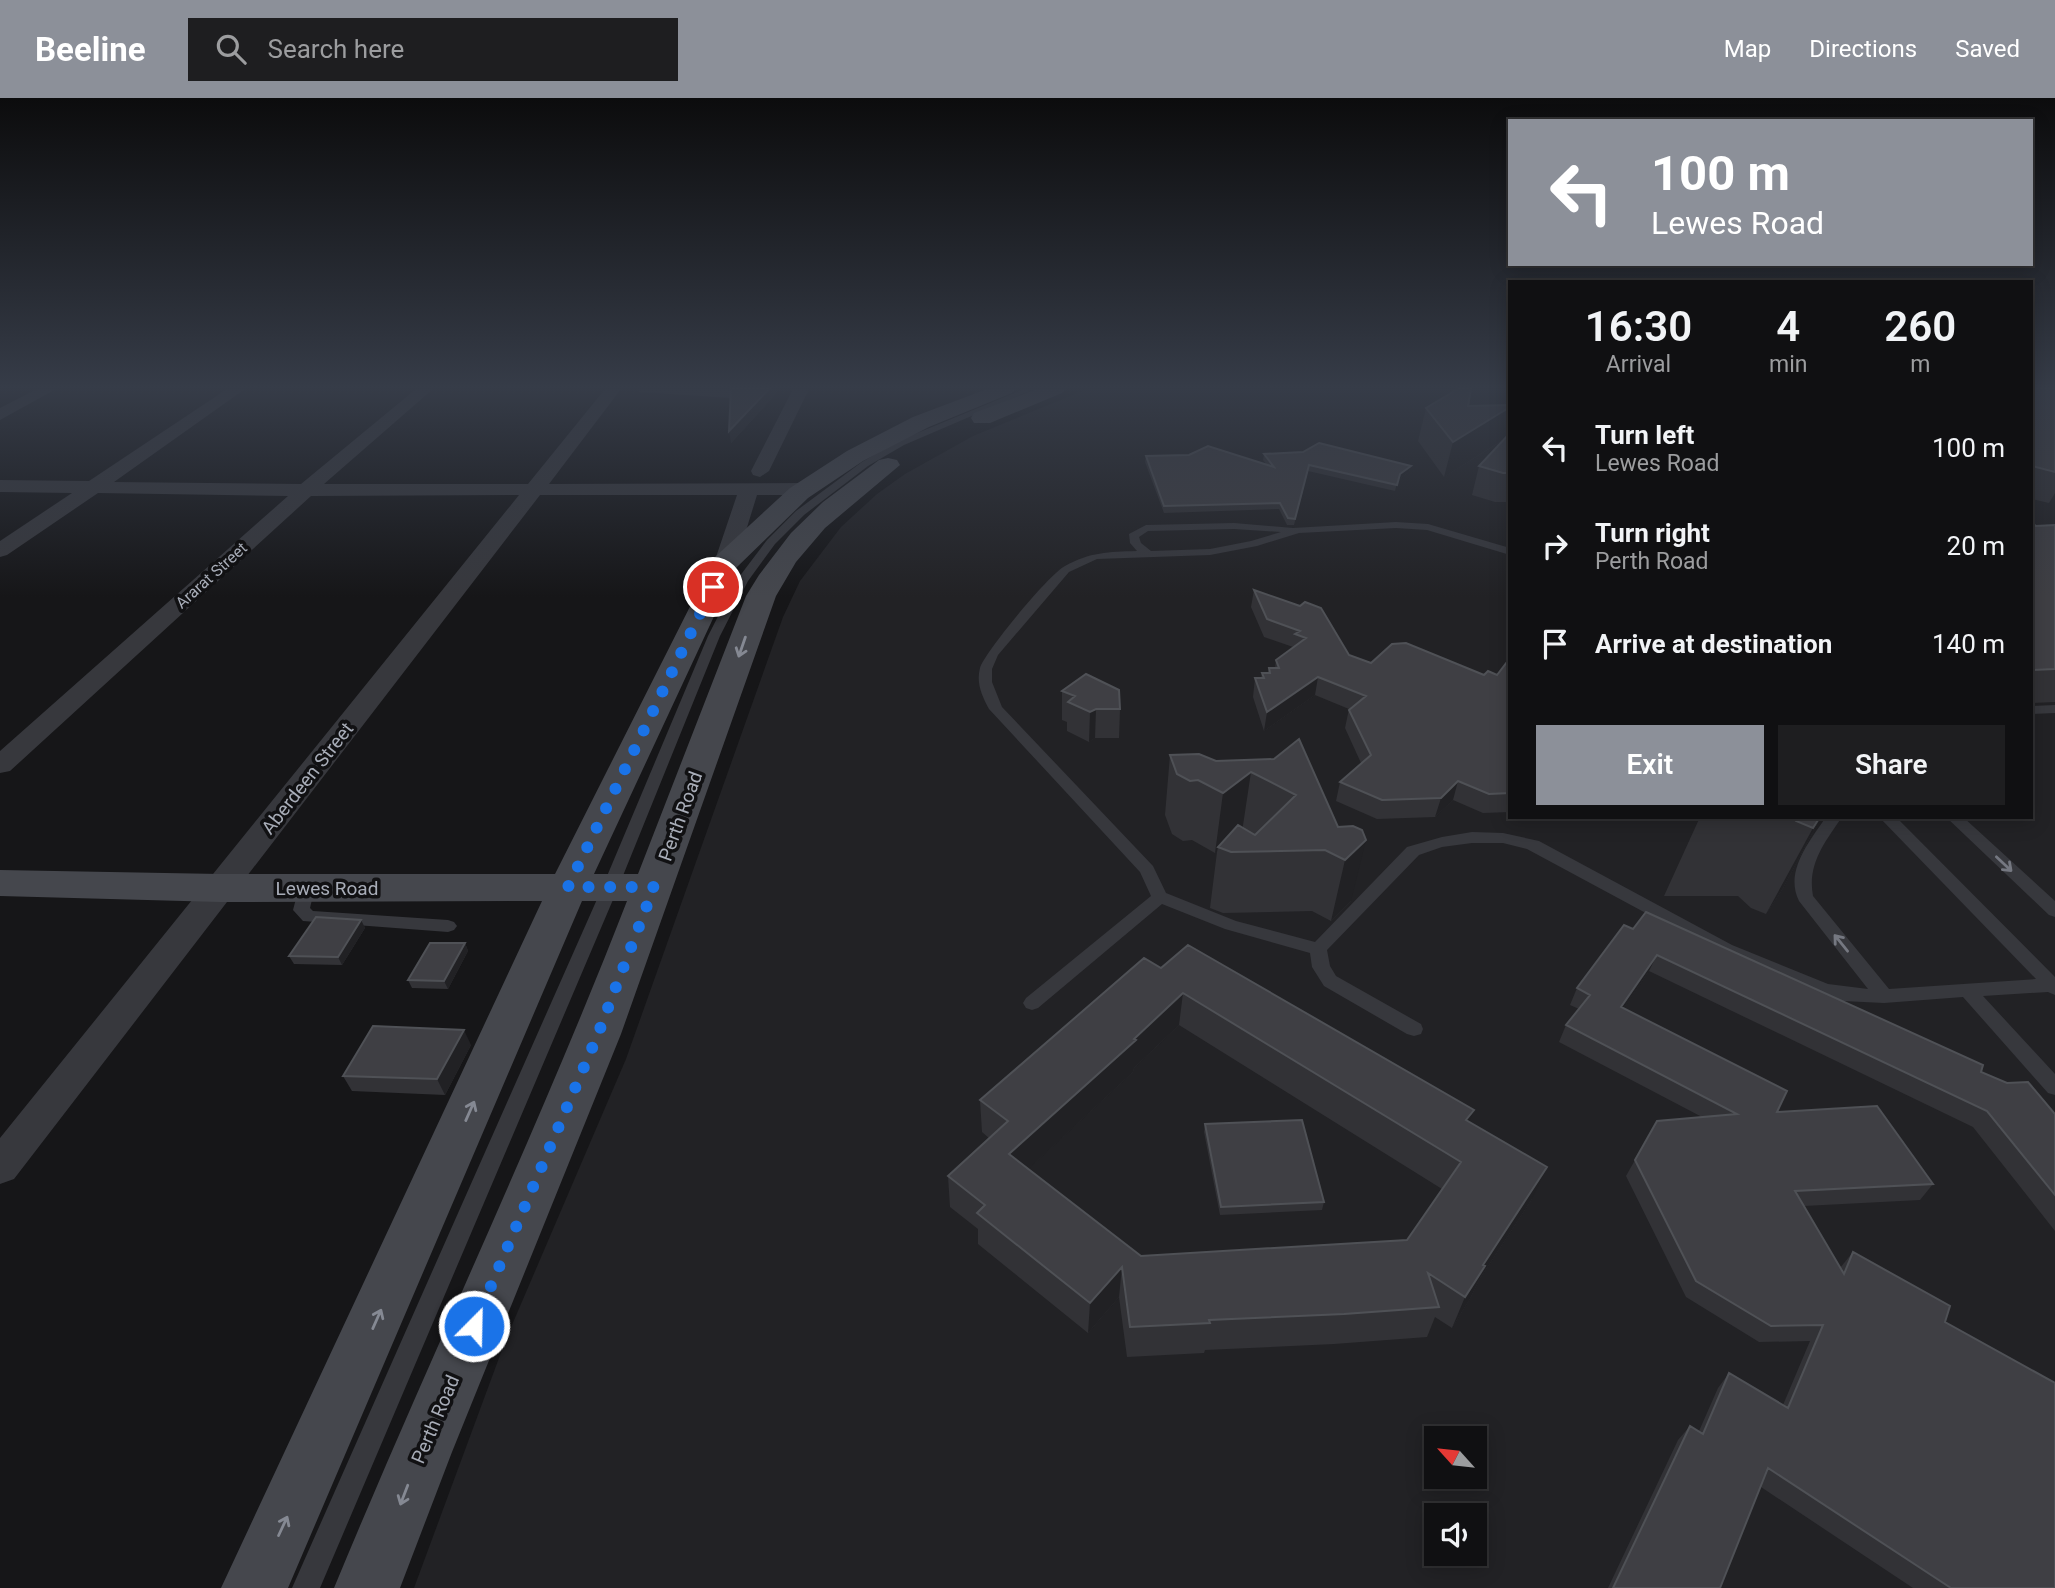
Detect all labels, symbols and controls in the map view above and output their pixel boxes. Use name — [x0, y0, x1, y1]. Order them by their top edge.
search box — [188, 18, 678, 81]
text: Beeline — [35, 30, 146, 69]
icon: search — [212, 30, 250, 68]
text: Search here — [268, 34, 404, 64]
text: Map — [1724, 35, 1771, 63]
text: Directions — [1809, 35, 1917, 63]
text: Saved — [1955, 35, 2020, 63]
text: 100 m — [1651, 145, 1790, 202]
icon: left — [1536, 147, 1627, 238]
text: Lewes Road — [1651, 204, 1824, 242]
text: 16:30 — [1585, 302, 1692, 351]
text: 4 — [1776, 302, 1800, 351]
text: 260 — [1884, 302, 1956, 351]
text: Arrival — [1606, 351, 1671, 378]
text: min — [1769, 351, 1807, 378]
text: m — [1910, 351, 1930, 378]
text: Turn left — [1595, 420, 1694, 450]
icon: left — [1536, 429, 1574, 467]
text: 100 m — [1932, 433, 2005, 463]
text: Lewes Road — [1595, 450, 1719, 477]
text: Turn right — [1595, 518, 1710, 548]
icon: right — [1536, 527, 1574, 565]
text: 20 m — [1947, 531, 2005, 561]
street label: Ararat Street — [172, 538, 251, 612]
text: Perth Road — [1595, 548, 1709, 575]
pin — [683, 557, 743, 617]
icon: arrive — [694, 568, 732, 606]
icon: arrive — [1536, 625, 1574, 663]
text: Arrive at destination — [1595, 629, 1832, 659]
text: 140 m — [1932, 629, 2005, 659]
one-way arrow — [735, 636, 748, 658]
street label: Aberdeen Street — [257, 718, 358, 839]
button: Exit — [1536, 725, 1764, 805]
button: Share — [1778, 725, 2005, 805]
street label: Perth Road — [654, 768, 707, 864]
one-way arrow — [1995, 855, 2012, 872]
street label: Lewes Road — [276, 877, 378, 900]
one-way arrow — [1834, 934, 1849, 952]
one-way arrow — [464, 1101, 477, 1122]
position arrow — [437, 1289, 511, 1363]
one-way arrow — [371, 1309, 384, 1330]
street label: Perth Road — [407, 1372, 464, 1467]
north arrow — [1424, 1426, 1488, 1489]
map controls — [1424, 1426, 1487, 1566]
one-way arrow — [396, 1484, 409, 1506]
button: sound — [1424, 1503, 1487, 1566]
one-way arrow — [276, 1516, 290, 1537]

